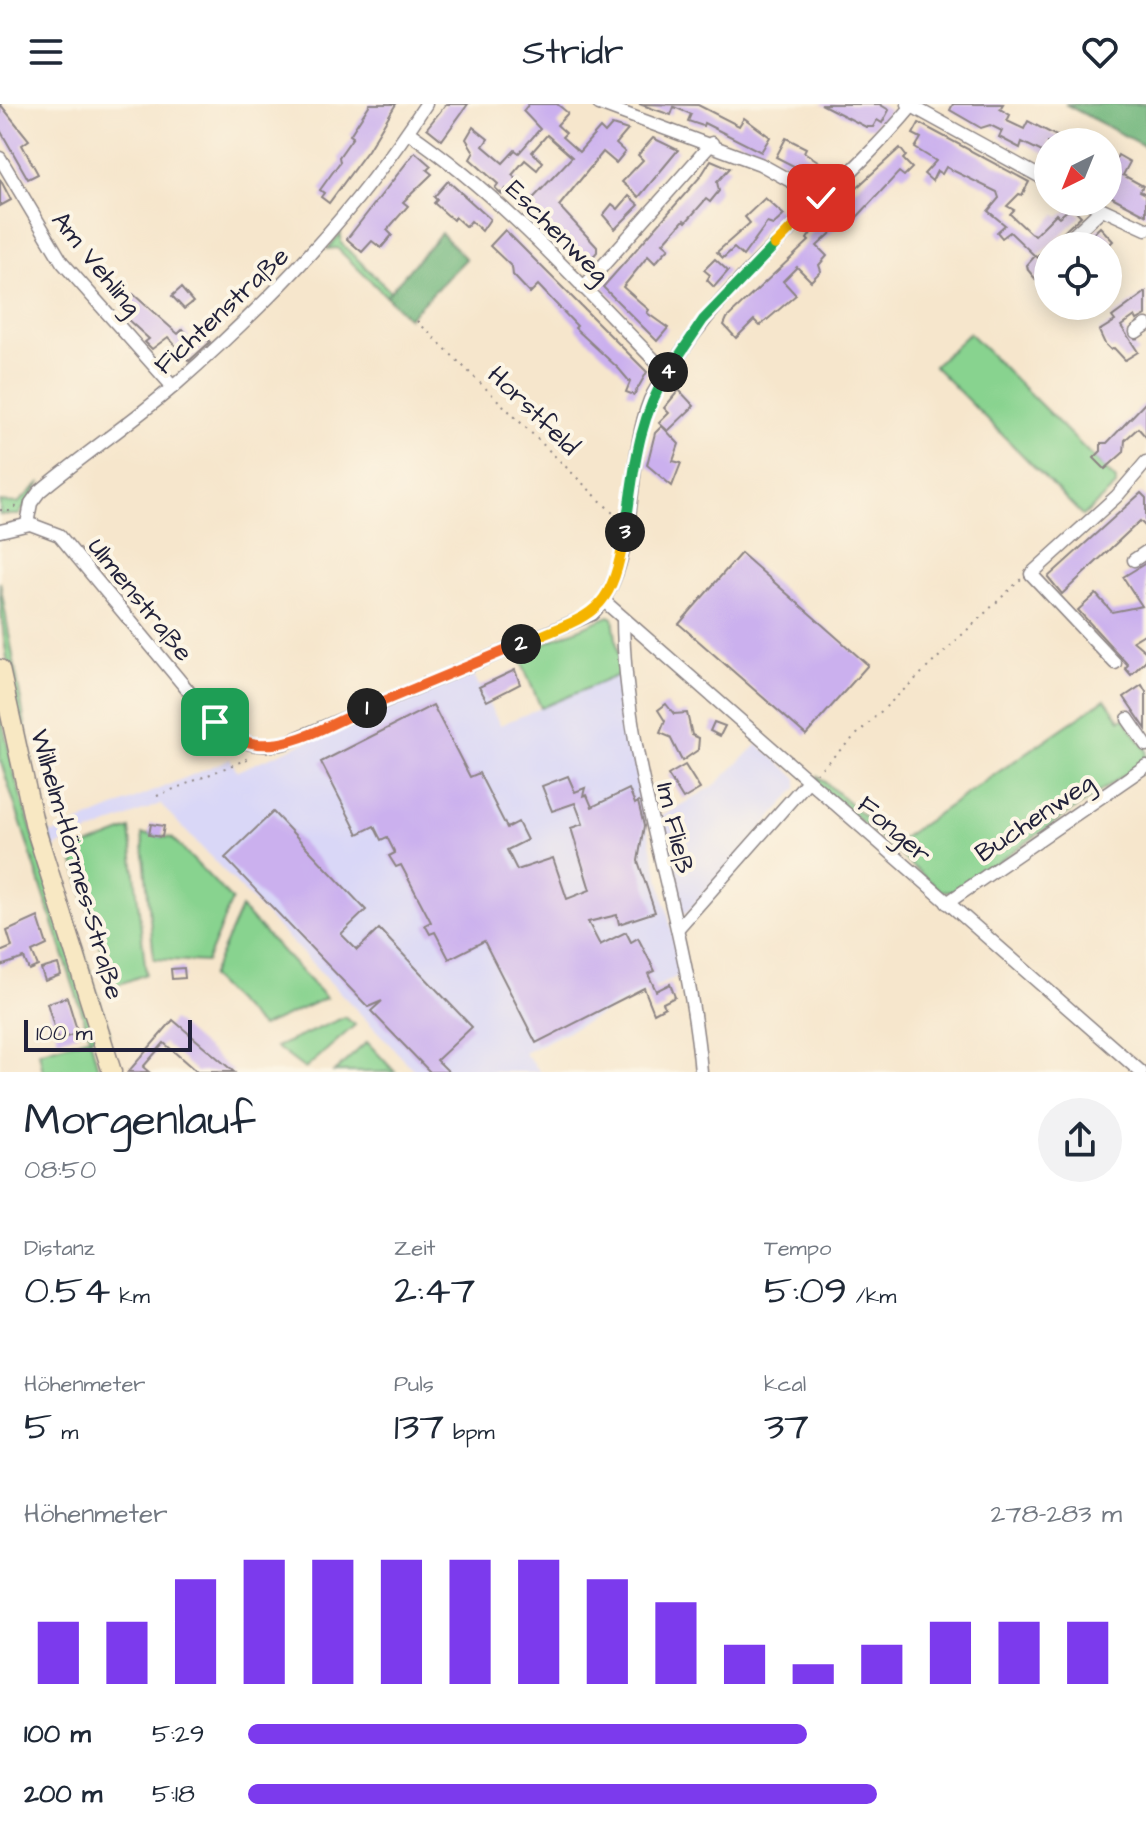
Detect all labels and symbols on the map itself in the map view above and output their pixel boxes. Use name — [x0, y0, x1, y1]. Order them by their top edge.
north arrow — [1034, 128, 1122, 216]
pin — [787, 164, 855, 232]
street label: Eschenweg — [496, 172, 617, 293]
street label: Am Vehling — [41, 204, 150, 325]
street label: Fichtenstraße — [146, 239, 297, 383]
pin: 4 — [648, 352, 688, 392]
street label: Horstfeld — [479, 358, 587, 464]
pin: 3 — [605, 512, 645, 552]
street label: Ulmenstraße — [79, 530, 201, 669]
pin: 2 — [501, 624, 541, 664]
pin — [181, 688, 249, 756]
pin: 1 — [347, 688, 387, 728]
street label: Wilhelm-Hörmes-Straße — [21, 725, 133, 1003]
street label: Buchenweg — [968, 765, 1102, 873]
street label: Im Fließ — [647, 779, 703, 878]
street label: Fonger — [848, 787, 939, 874]
scale bar — [24, 1016, 192, 1052]

